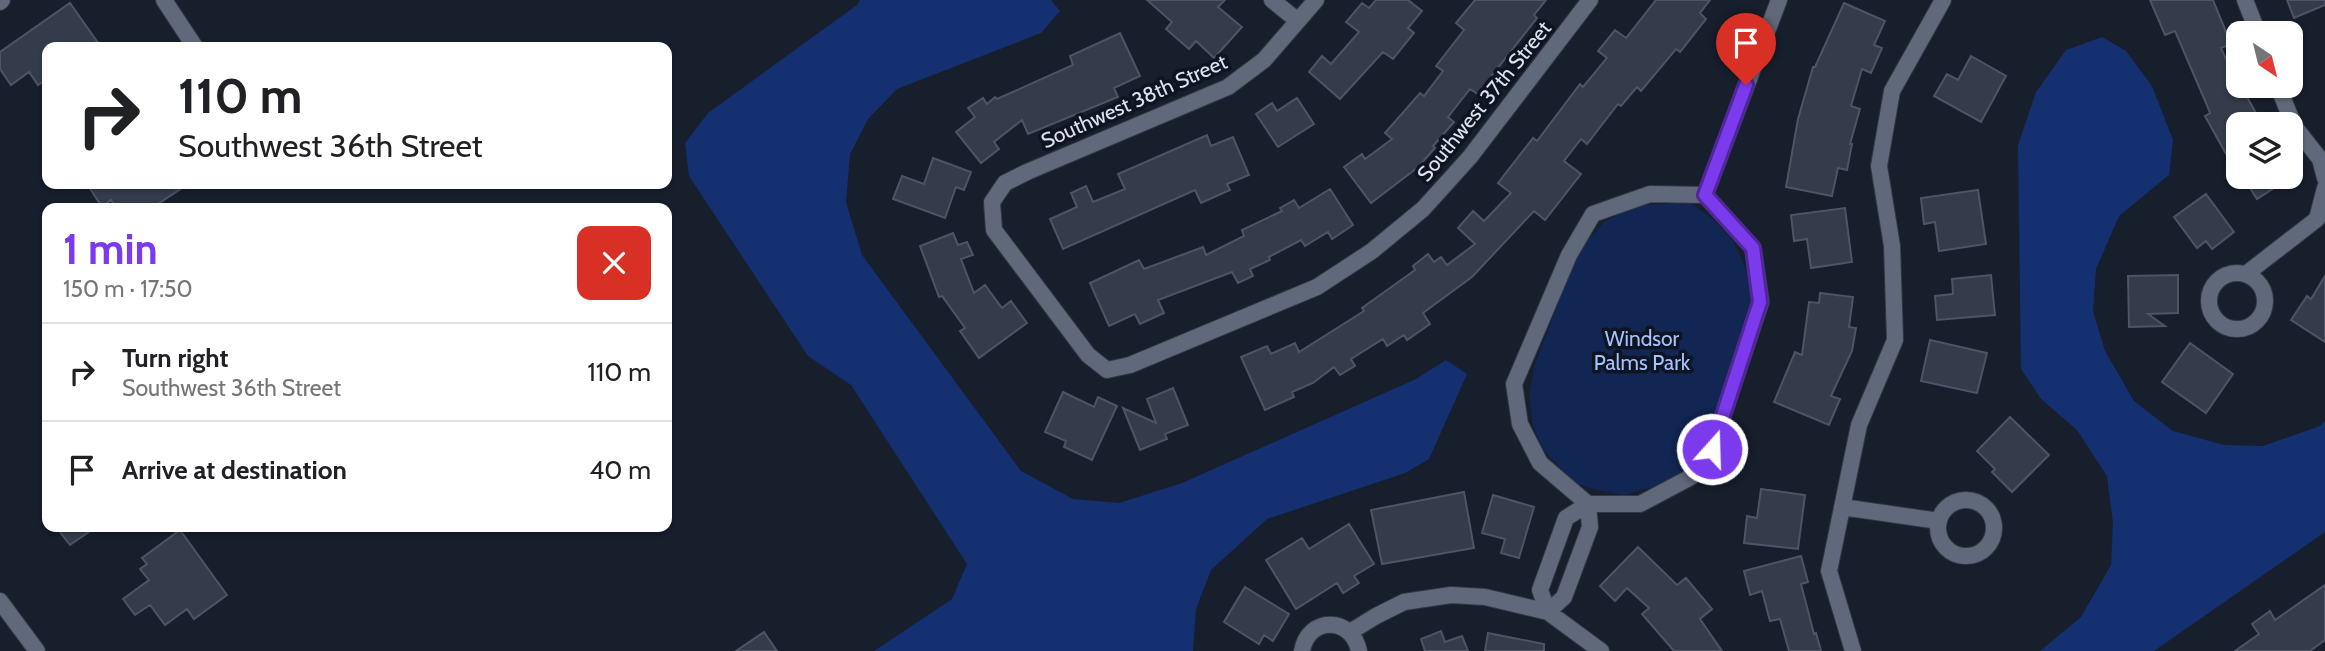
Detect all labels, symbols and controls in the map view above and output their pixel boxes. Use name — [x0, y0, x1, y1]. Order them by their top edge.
pin — [1716, 13, 1776, 85]
street label: Southwest 37th Street — [1412, 16, 1556, 186]
north arrow — [2226, 21, 2303, 98]
map controls — [2226, 21, 2303, 189]
icon: arrive — [1727, 24, 1765, 62]
street label: Southwest 38th Street — [1037, 49, 1231, 153]
text: 110 m — [178, 66, 302, 125]
icon: right — [63, 70, 154, 161]
button: layers — [2226, 112, 2303, 189]
text: Southwest 36th Street — [178, 126, 483, 165]
text: 1 min — [63, 223, 158, 275]
button: close — [577, 226, 651, 300]
text: 150 m · 17:50 — [63, 275, 193, 303]
park label: Windsor Palms Park — [1594, 326, 1691, 375]
text: Turn right — [122, 342, 228, 374]
icon: right — [63, 353, 101, 391]
text: 110 m — [587, 356, 651, 388]
text: Southwest 36th Street — [122, 374, 341, 402]
position arrow — [1675, 412, 1749, 486]
icon: arrive — [63, 451, 101, 489]
text: Arrive at destination — [122, 454, 347, 486]
text: 40 m — [589, 454, 651, 486]

